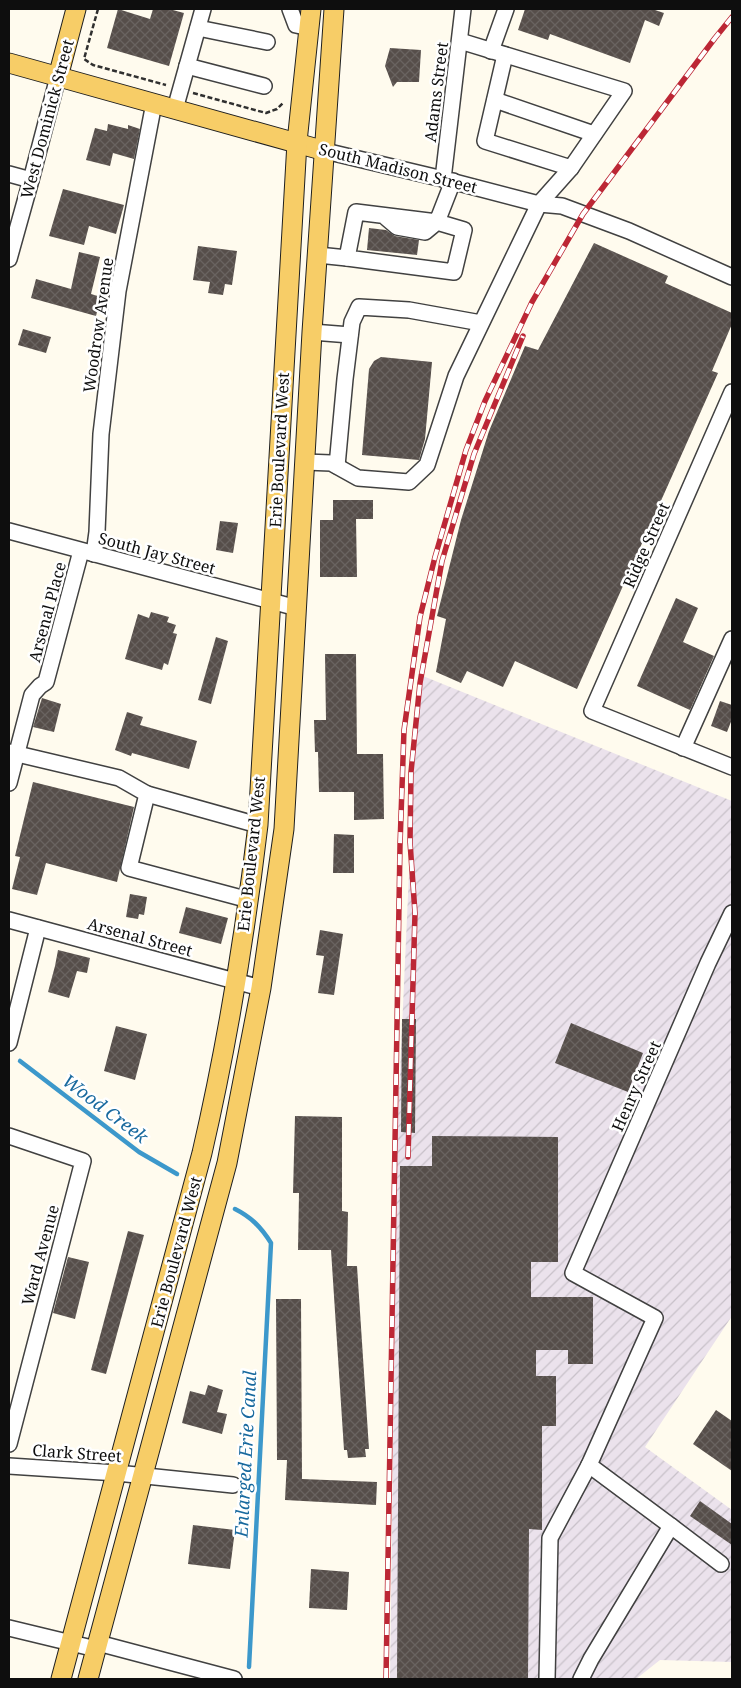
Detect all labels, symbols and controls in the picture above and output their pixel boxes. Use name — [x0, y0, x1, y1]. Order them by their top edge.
street label: West Dominick Street — [15, 37, 79, 201]
street label: Adams Street — [419, 40, 453, 143]
street label: South Madison Street — [316, 138, 480, 198]
street label: Woodrow Avenue — [78, 256, 118, 394]
street label: Erie Boulevard West — [264, 371, 294, 528]
street label: Ridge Street — [617, 498, 675, 591]
street label: South Jay Street — [96, 527, 218, 579]
street label: Arsenal Place — [23, 559, 71, 665]
street label: Erie Boulevard West — [232, 775, 270, 933]
street label: Arsenal Street — [85, 912, 195, 962]
street label: Henry Street — [606, 1037, 666, 1135]
water label: Wood Creek — [58, 1068, 154, 1149]
street label: Erie Boulevard West — [145, 1174, 207, 1330]
street label: Ward Avenue — [16, 1202, 64, 1308]
water label: Enlarged Erie Canal — [229, 1369, 261, 1539]
street label: Clark Street — [32, 1439, 123, 1467]

